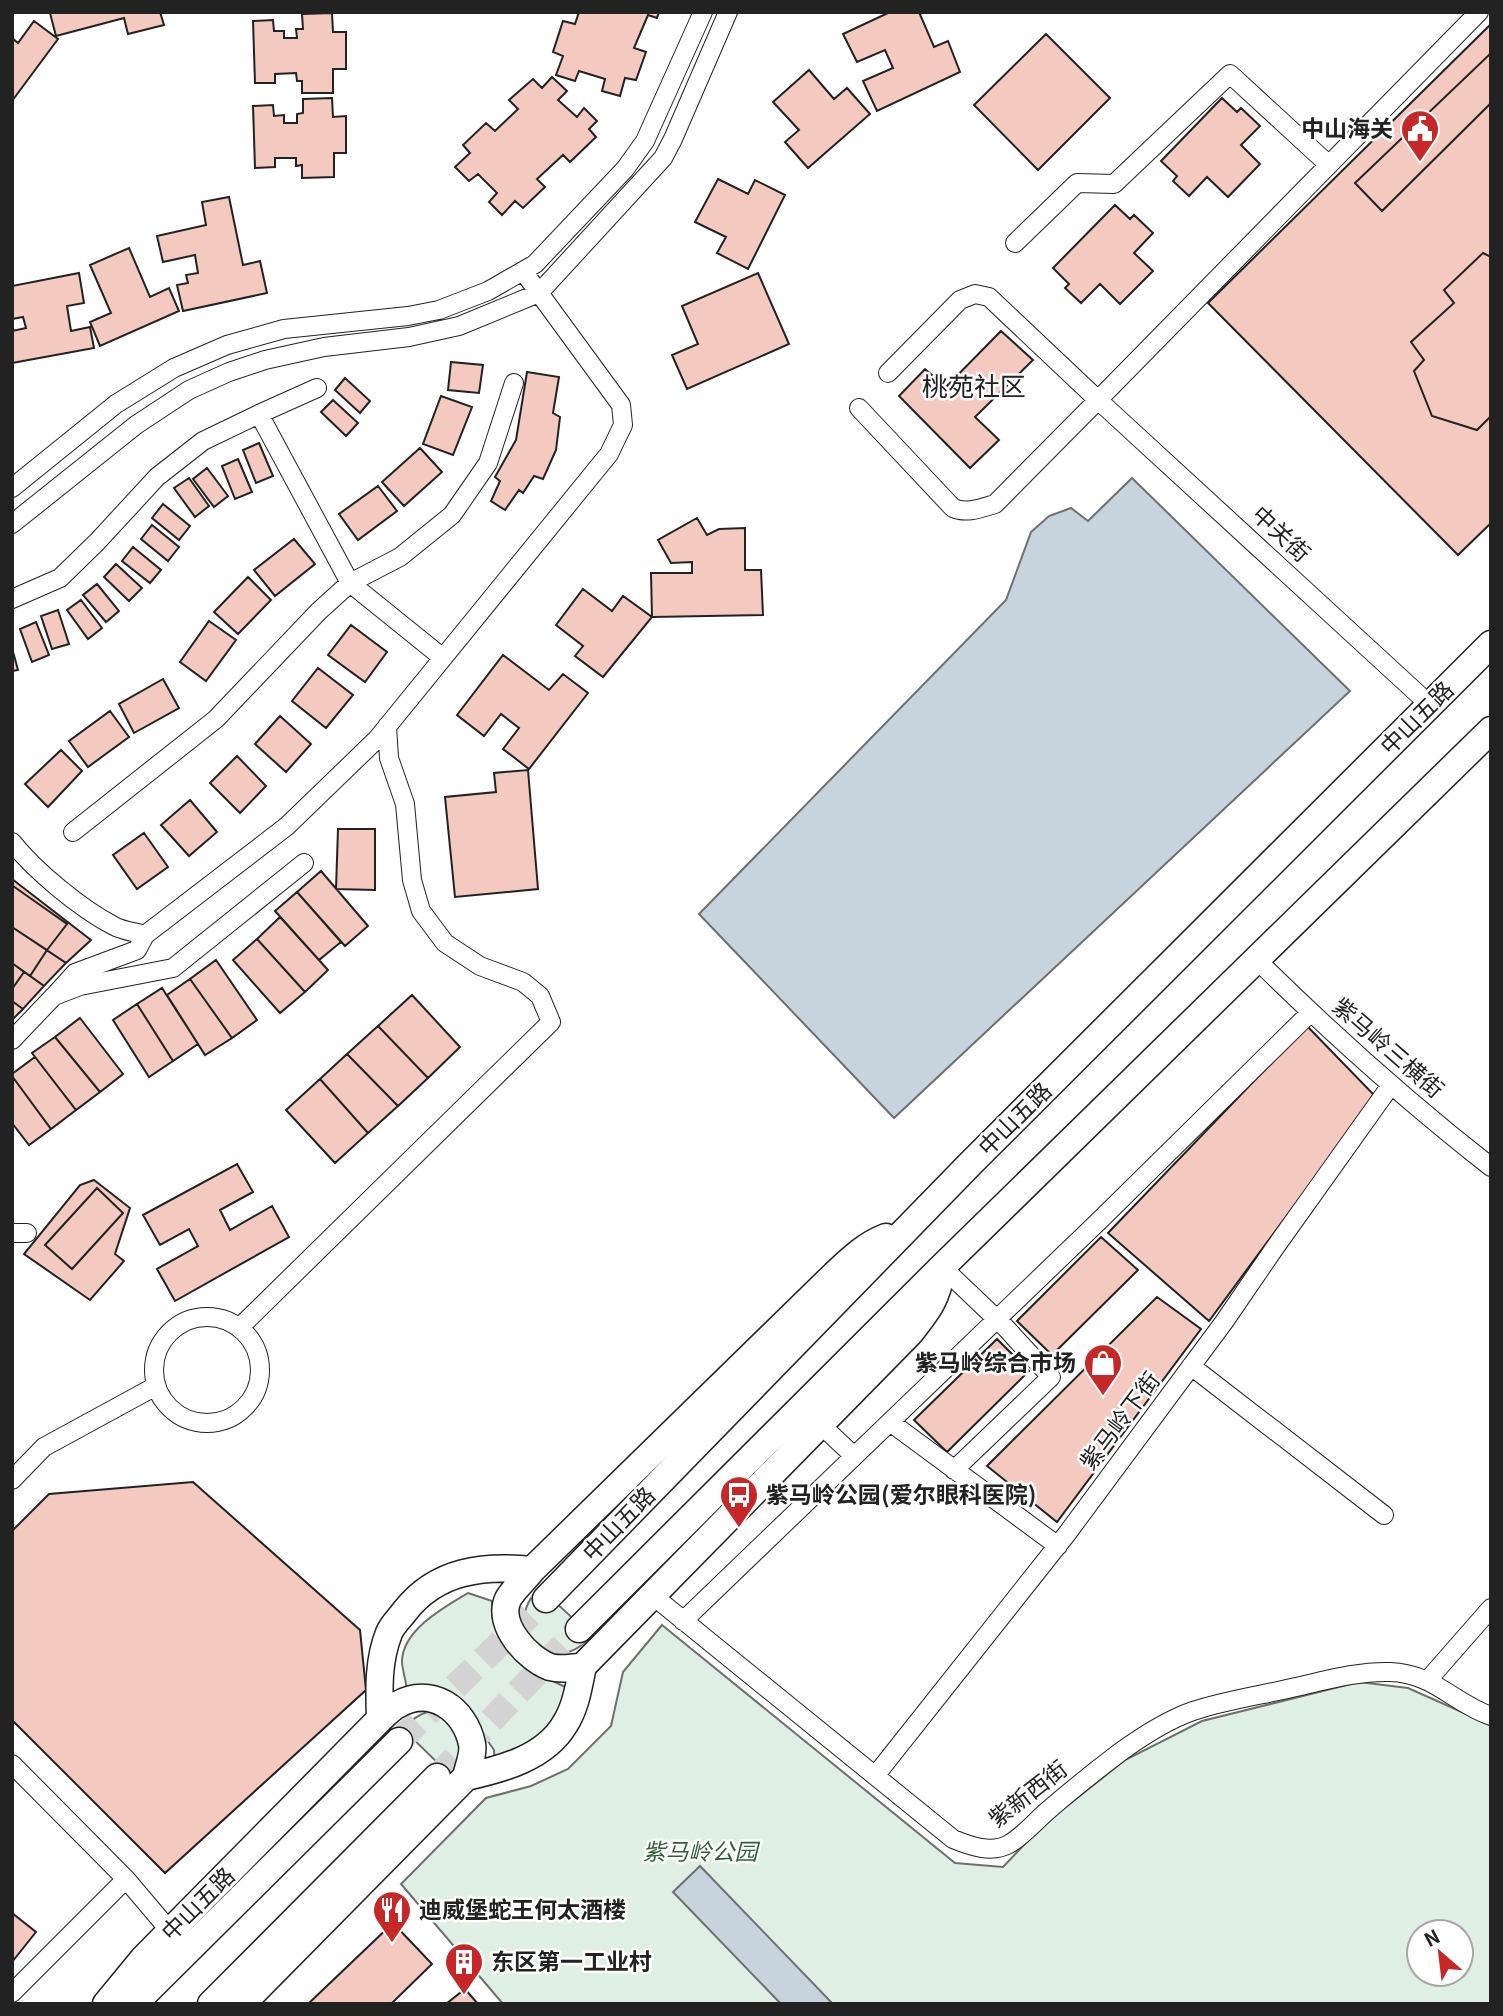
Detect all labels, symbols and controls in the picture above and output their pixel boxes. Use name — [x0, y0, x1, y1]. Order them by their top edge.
public building icon: 中山海关 — [1399, 108, 1441, 163]
place label: 中山海关 — [1301, 110, 1393, 144]
district label: 桃苑社区 — [922, 366, 1026, 403]
street label: 中关街 — [1246, 497, 1319, 568]
street label: 中山五路 — [1371, 672, 1460, 761]
street label: 紫马岭三横街 — [1326, 988, 1453, 1105]
street label: 中山五路 — [969, 1073, 1058, 1162]
shop icon: 紫马岭综合市场 — [1082, 1342, 1124, 1397]
place label: 紫马岭综合市场 — [915, 1344, 1076, 1378]
street label: 紫马岭下街 — [1070, 1364, 1167, 1476]
bus stop icon: 紫马岭公园(爱尔眼科医院) — [718, 1474, 760, 1529]
place label: 紫马岭公园(爱尔眼科医院) — [766, 1476, 1036, 1510]
street label: 中山五路 — [573, 1478, 662, 1568]
street label: 紫新西街 — [980, 1751, 1073, 1834]
park label: 紫马岭公园 — [643, 1833, 761, 1867]
street label: 中山五路 — [152, 1858, 241, 1947]
restaurant icon: 迪威堡蛇王何太酒楼 — [371, 1889, 413, 1944]
place label: 迪威堡蛇王何太酒楼 — [419, 1891, 626, 1925]
north arrow — [1405, 1918, 1475, 1988]
text: N — [1419, 1921, 1444, 1952]
building icon: 东区第一工业村 — [443, 1941, 485, 1996]
place label: 东区第一工业村 — [491, 1943, 652, 1977]

